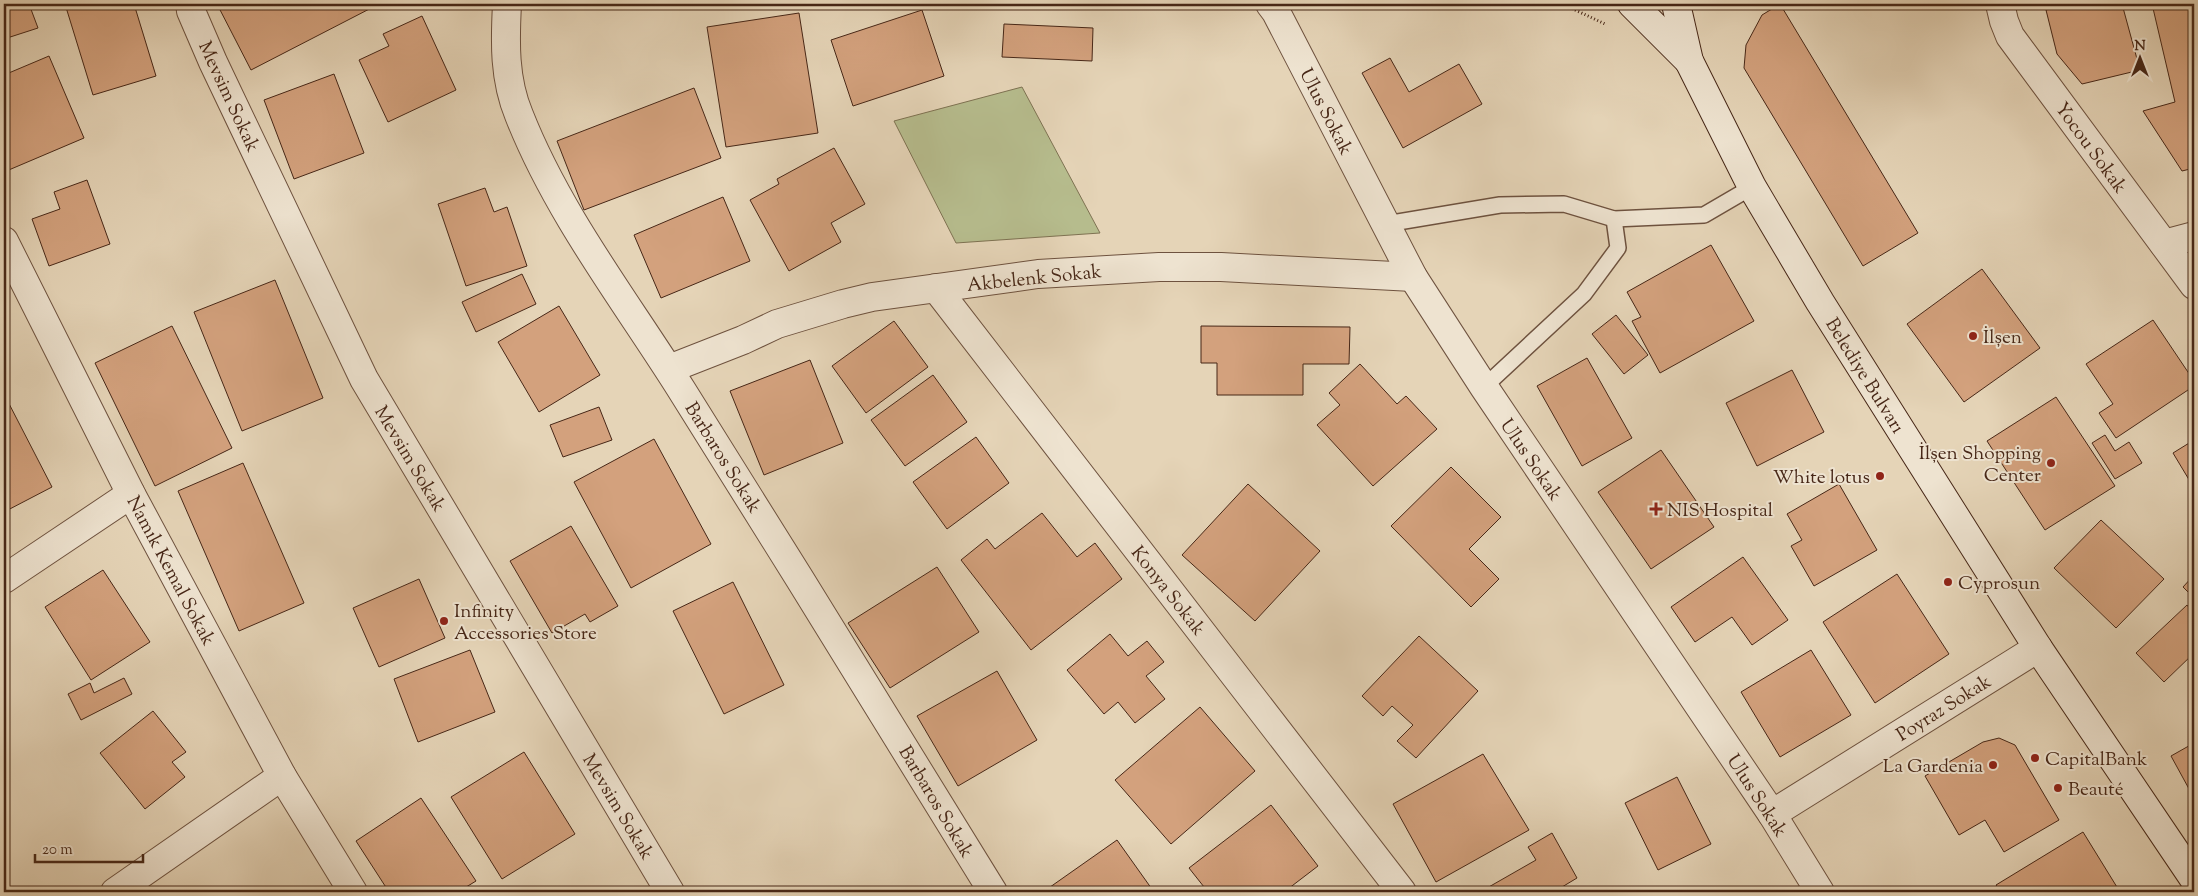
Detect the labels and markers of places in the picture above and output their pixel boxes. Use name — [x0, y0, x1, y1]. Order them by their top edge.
place label: İlşen — [1983, 325, 2022, 352]
marker: İlşen — [1967, 330, 1979, 342]
place label: İlşen Shopping Center — [1919, 441, 2041, 490]
marker: İlşen Shopping Center — [2045, 457, 2057, 469]
place label: White lotus — [1773, 465, 1870, 492]
marker: White lotus — [1874, 470, 1886, 482]
place label: NIS Hospital — [1667, 498, 1773, 525]
marker: NIS Hospital — [1649, 502, 1663, 516]
place label: Cyprosun — [1958, 571, 2040, 598]
marker: Cyprosun — [1942, 576, 1954, 588]
place label: Infinity Accessories Store — [454, 599, 597, 648]
marker: Infinity Accessories Store — [438, 615, 450, 627]
place label: CapitalBank — [2045, 747, 2148, 774]
marker: CapitalBank — [2029, 752, 2041, 764]
place label: La Gardenia — [1883, 754, 1983, 781]
marker: La Gardenia — [1987, 759, 1999, 771]
place label: Beauté — [2068, 777, 2124, 804]
marker: Beauté — [2052, 782, 2064, 794]

